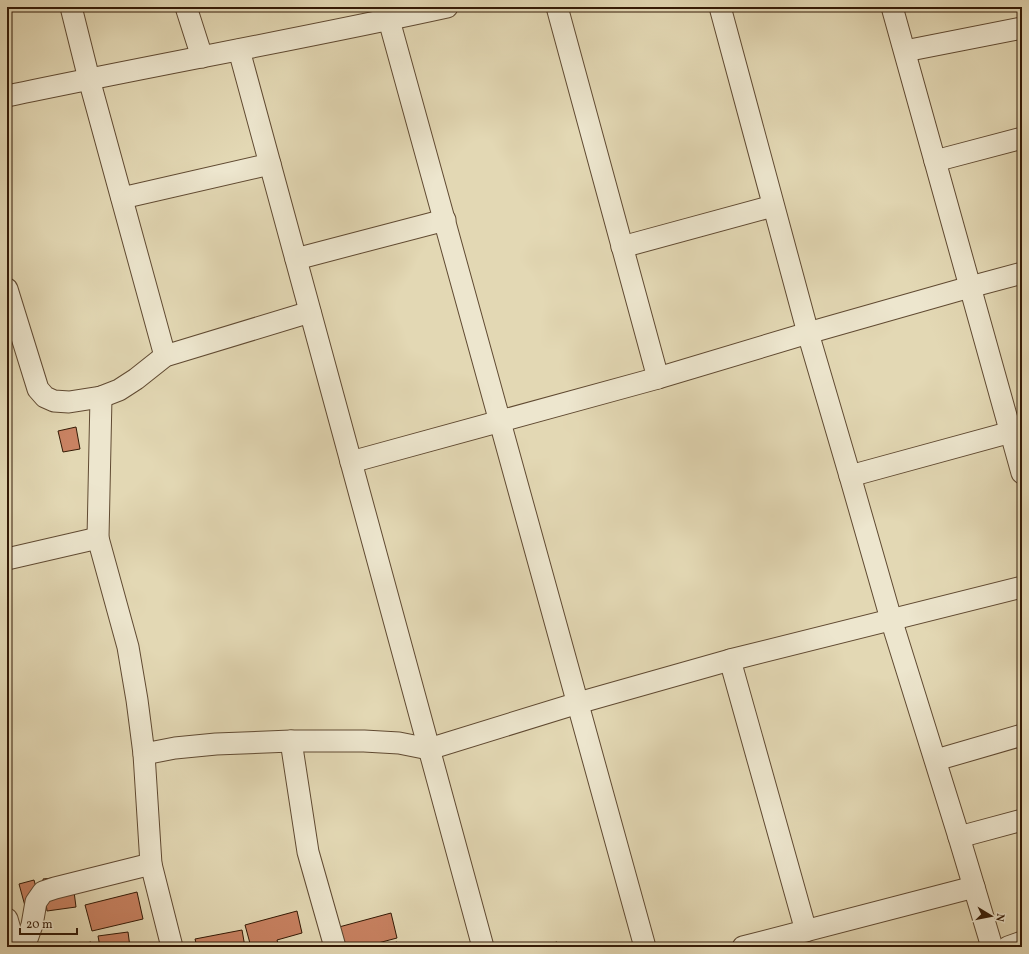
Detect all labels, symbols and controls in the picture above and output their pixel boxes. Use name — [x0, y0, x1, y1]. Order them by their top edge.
north arrow — [971, 896, 1011, 936]
scale bar — [20, 910, 77, 936]
text: N — [991, 912, 1007, 923]
text: 20 m — [26, 917, 53, 933]

